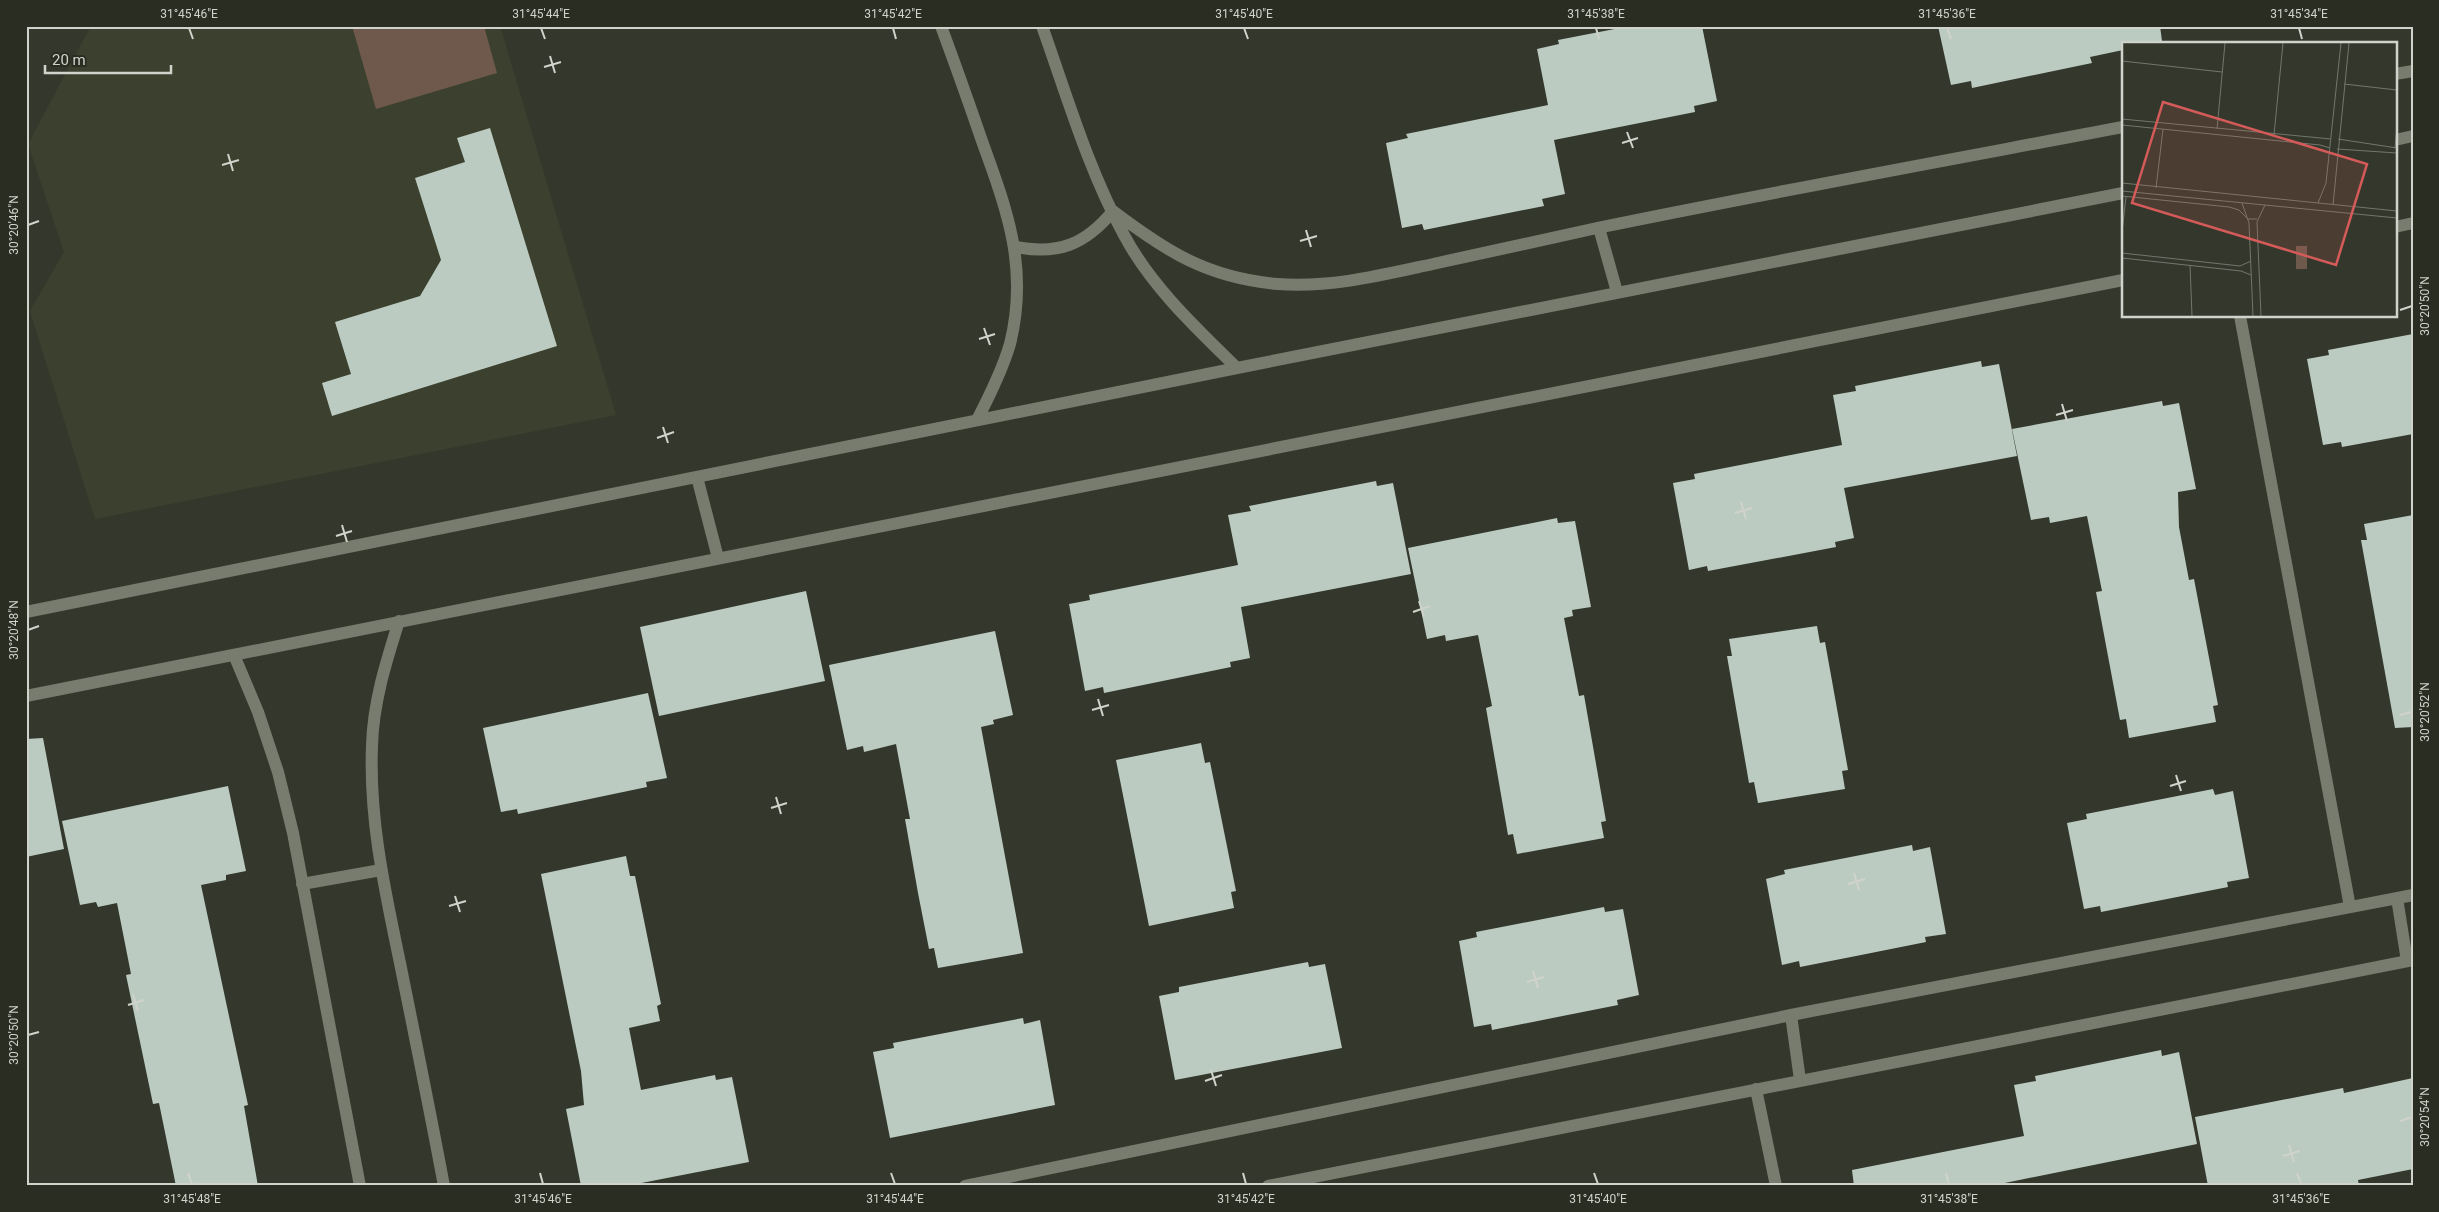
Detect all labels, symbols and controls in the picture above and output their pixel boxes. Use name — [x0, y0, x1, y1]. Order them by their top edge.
text: 31°45'46"E — [160, 7, 218, 21]
text: 31°45'44"E — [512, 7, 570, 21]
text: 31°45'42"E — [864, 7, 922, 21]
text: 31°45'40"E — [1215, 7, 1273, 21]
text: 31°45'38"E — [1567, 7, 1625, 21]
text: 31°45'36"E — [1918, 7, 1976, 21]
text: 31°45'34"E — [2270, 7, 2328, 21]
scale bar — [45, 42, 171, 74]
inset map — [2122, 42, 2396, 318]
text: 20 m — [52, 51, 86, 69]
text: 30°20'46"N — [7, 195, 21, 255]
text: 30°20'50"N — [2418, 276, 2432, 336]
text: 30°20'48"N — [7, 600, 21, 660]
text: 30°20'52"N — [2418, 682, 2432, 742]
text: 30°20'50"N — [7, 1005, 21, 1065]
text: 30°20'54"N — [2418, 1087, 2432, 1147]
text: 31°45'48"E — [163, 1192, 221, 1206]
text: 31°45'46"E — [514, 1192, 572, 1206]
text: 31°45'44"E — [866, 1192, 924, 1206]
text: 31°45'42"E — [1217, 1192, 1275, 1206]
text: 31°45'40"E — [1569, 1192, 1627, 1206]
text: 31°45'38"E — [1920, 1192, 1978, 1206]
text: 31°45'36"E — [2272, 1192, 2330, 1206]

